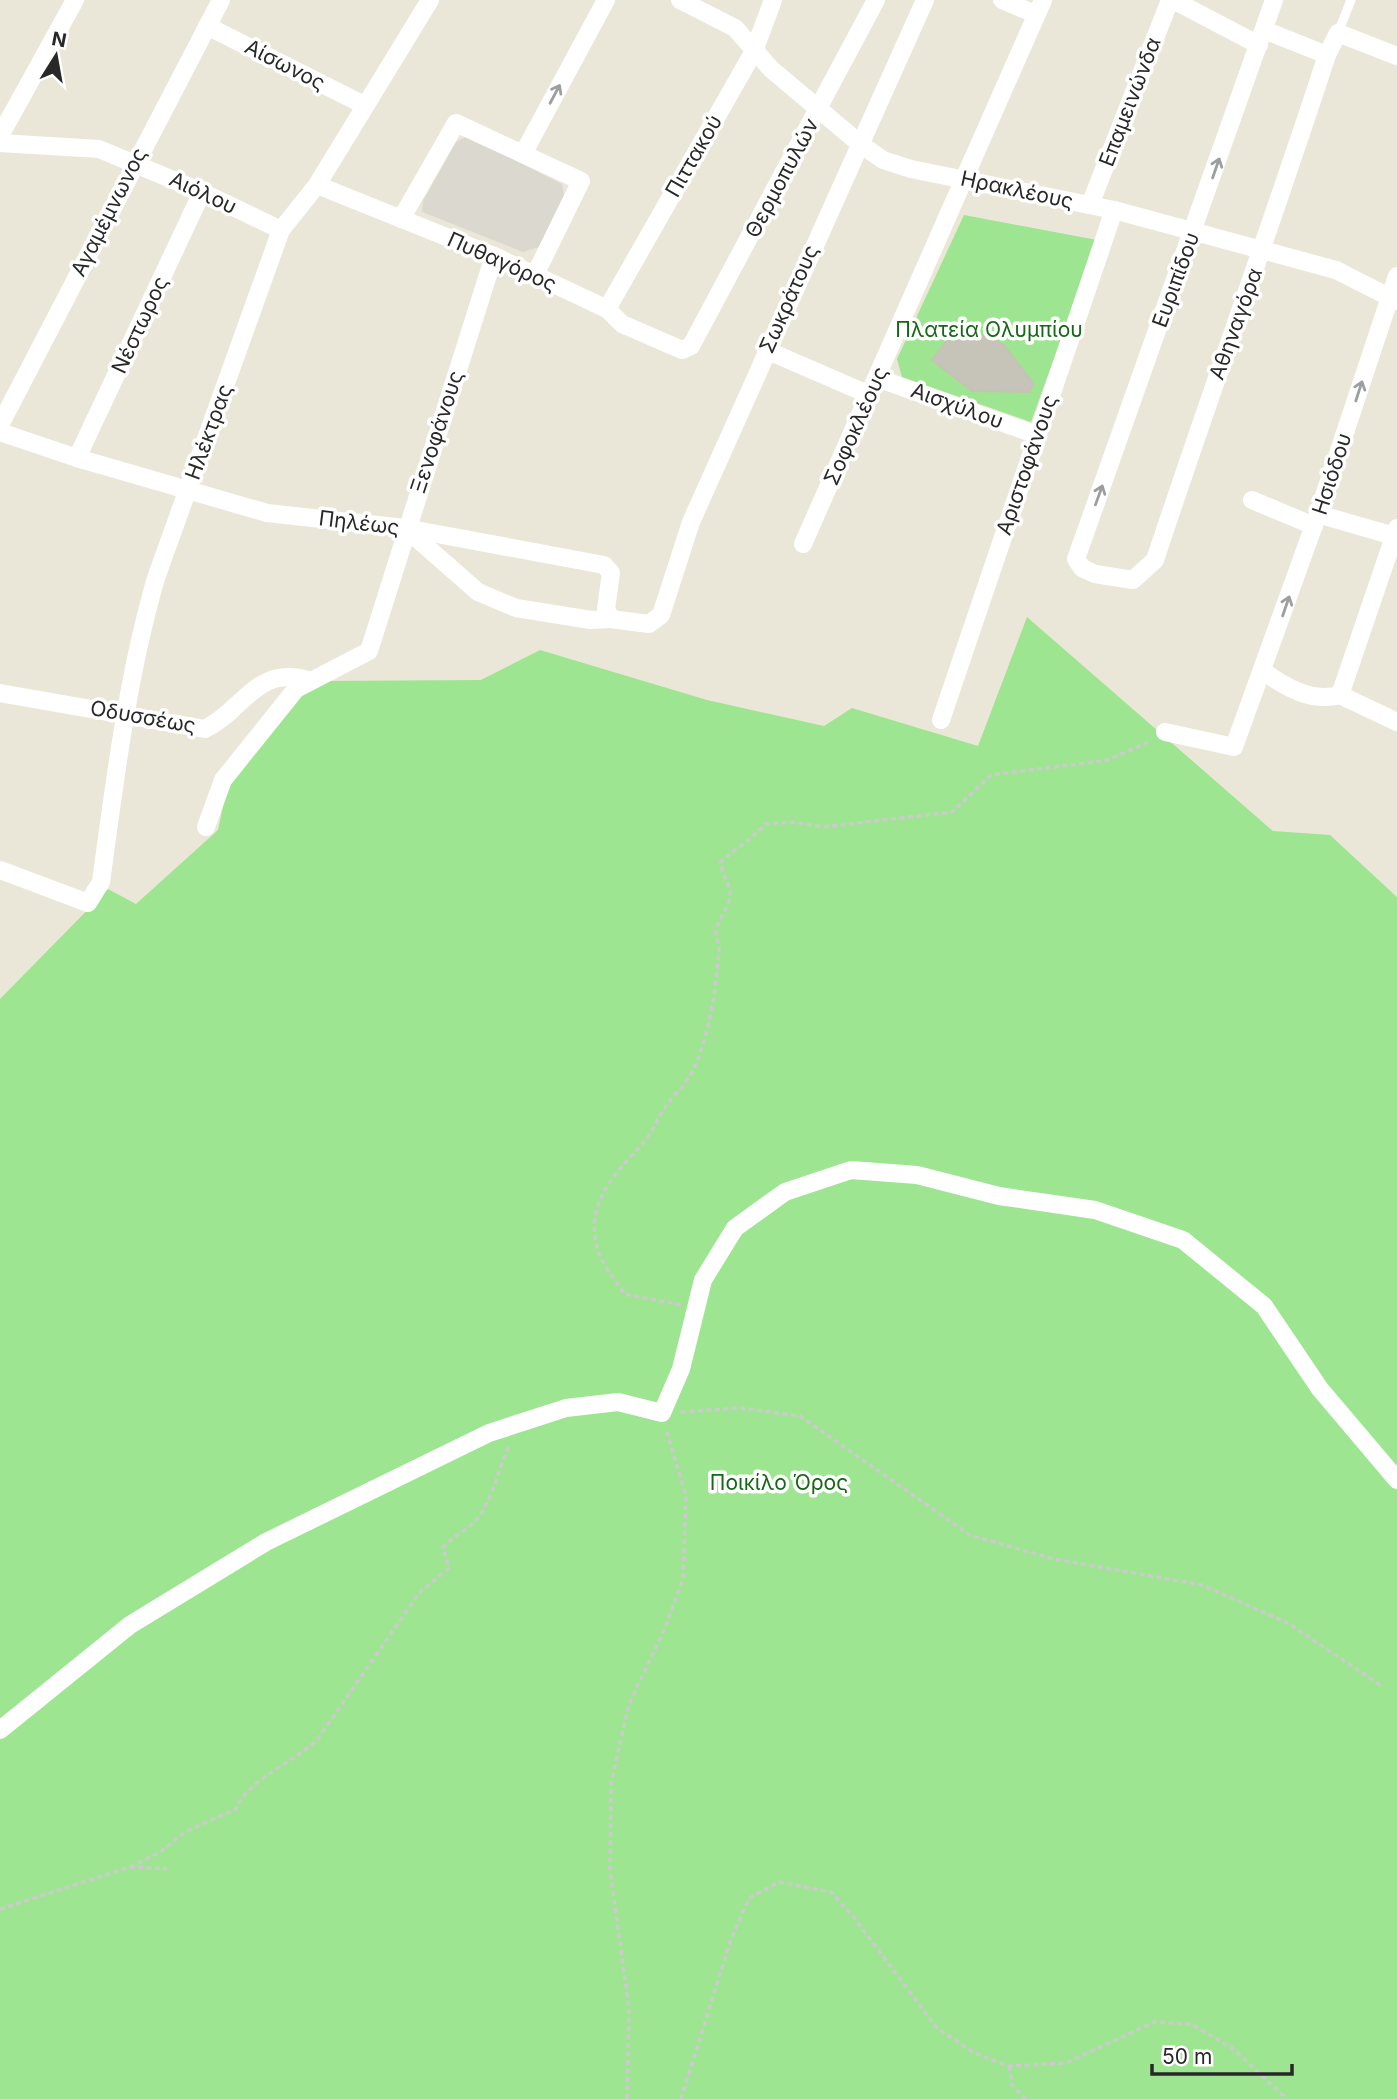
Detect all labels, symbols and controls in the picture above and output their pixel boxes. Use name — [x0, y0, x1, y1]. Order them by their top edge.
north arrow — [21, 21, 91, 91]
text: N — [50, 27, 68, 52]
street label: Αίσωνος — [241, 34, 330, 95]
street label: Επαμεινώνδα — [1093, 34, 1166, 170]
one-way arrow — [549, 84, 562, 105]
street label: Πιττακού — [660, 110, 727, 201]
street label: Θερμοπυλών — [740, 114, 824, 242]
street label: Αγαμέμνωνος — [65, 143, 152, 280]
one-way arrow — [1210, 157, 1223, 179]
street label: Ηρακλέους — [959, 165, 1076, 214]
street label: Αιόλου — [166, 166, 241, 219]
street label: Πυθαγόρος — [444, 226, 561, 297]
street label: Ευριπίδου — [1147, 229, 1204, 331]
street label: Σωκράτους — [754, 241, 823, 357]
street label: Αθηναγόρα — [1204, 265, 1267, 383]
street label: Νέστωρος — [106, 272, 173, 377]
park label: Πλατεία Ολυμπίου — [895, 317, 1083, 342]
street label: Σοφοκλέους — [818, 363, 893, 489]
street label: Ξενοφάνους — [405, 367, 468, 496]
street label: Αισχύλου — [908, 377, 1007, 434]
one-way arrow — [1353, 380, 1366, 402]
street label: Ηλέκτρας — [180, 381, 237, 483]
street label: Αριστοφάνους — [991, 391, 1062, 538]
street label: Ησιόδου — [1307, 430, 1356, 518]
one-way arrow — [1094, 484, 1106, 506]
street label: Πηλέως — [317, 505, 401, 540]
one-way arrow — [1281, 596, 1293, 618]
street label: Οδυσσέως — [88, 695, 198, 738]
park label: Ποικίλο Όρος — [710, 1470, 848, 1495]
scale bar — [1152, 2032, 1292, 2076]
text: 50 m — [1162, 2044, 1212, 2069]

